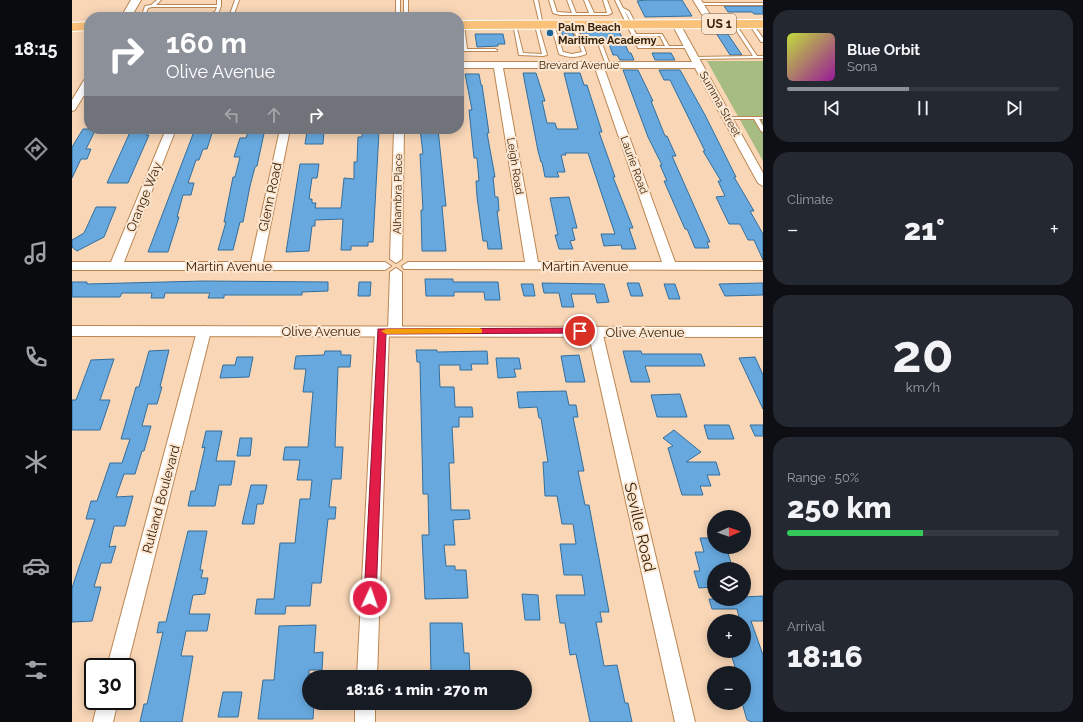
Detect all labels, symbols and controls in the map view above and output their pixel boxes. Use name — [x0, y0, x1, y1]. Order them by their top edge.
road number: US 1 — [702, 14, 736, 34]
place label: Palm Beach Maritime Academy — [558, 21, 657, 47]
text: 160 m — [166, 27, 247, 60]
icon: right — [100, 28, 152, 80]
marker: Palm Beach Maritime Academy — [545, 28, 555, 38]
text: 18:15 — [14, 38, 58, 59]
text: Blue Orbit — [847, 41, 920, 59]
street label: Brevard Avenue — [539, 59, 620, 72]
text: Sona — [847, 59, 877, 74]
text: Olive Avenue — [166, 61, 275, 82]
street label: Summa Street — [697, 69, 743, 139]
icon: previous — [821, 97, 843, 119]
icon: pause — [912, 97, 934, 119]
icon: next — [1003, 97, 1025, 119]
icon: left — [221, 104, 243, 126]
icon: ahead — [263, 104, 285, 126]
icon: right — [305, 104, 327, 126]
street label: Laurie Road — [617, 134, 651, 196]
icon: directions — [22, 135, 50, 163]
street label: Leigh Road — [504, 137, 526, 196]
street label: Alhambra Place — [391, 153, 405, 234]
street label: Orange Way — [123, 160, 165, 234]
street label: Glenn Road — [255, 161, 285, 233]
text: Climate — [787, 192, 833, 207]
text: 21° — [904, 212, 945, 247]
text: − — [787, 216, 799, 242]
text: + — [1050, 216, 1059, 242]
icon: music — [22, 239, 50, 267]
street label: Martin Avenue — [186, 259, 273, 274]
street label: Martin Avenue — [542, 259, 629, 274]
pin — [563, 314, 597, 348]
icon: arrive — [569, 320, 591, 342]
text: 20 — [892, 323, 954, 384]
street label: Olive Avenue — [282, 324, 361, 339]
street label: Olive Avenue — [606, 325, 685, 340]
icon: phone — [22, 343, 50, 371]
text: km/h — [906, 380, 940, 395]
street label: Rutland Boulevard — [139, 443, 183, 555]
icon: climate — [22, 448, 50, 476]
text: Range · 50% — [787, 470, 859, 485]
street label: Seville Road — [620, 480, 660, 574]
text: 250 km — [787, 490, 892, 525]
north arrow — [707, 510, 751, 554]
map controls — [707, 510, 751, 710]
icon: car — [22, 552, 50, 580]
button: layers — [707, 562, 751, 606]
position arrow — [349, 577, 391, 619]
button: + — [707, 614, 751, 658]
text: Arrival — [787, 619, 825, 634]
text: 18:16 — [787, 639, 863, 674]
icon: filters — [22, 656, 50, 684]
speed limit sign: 30 — [84, 658, 136, 710]
button: − — [707, 666, 751, 710]
text: 18:16 · 1 min · 270 m — [346, 681, 488, 699]

